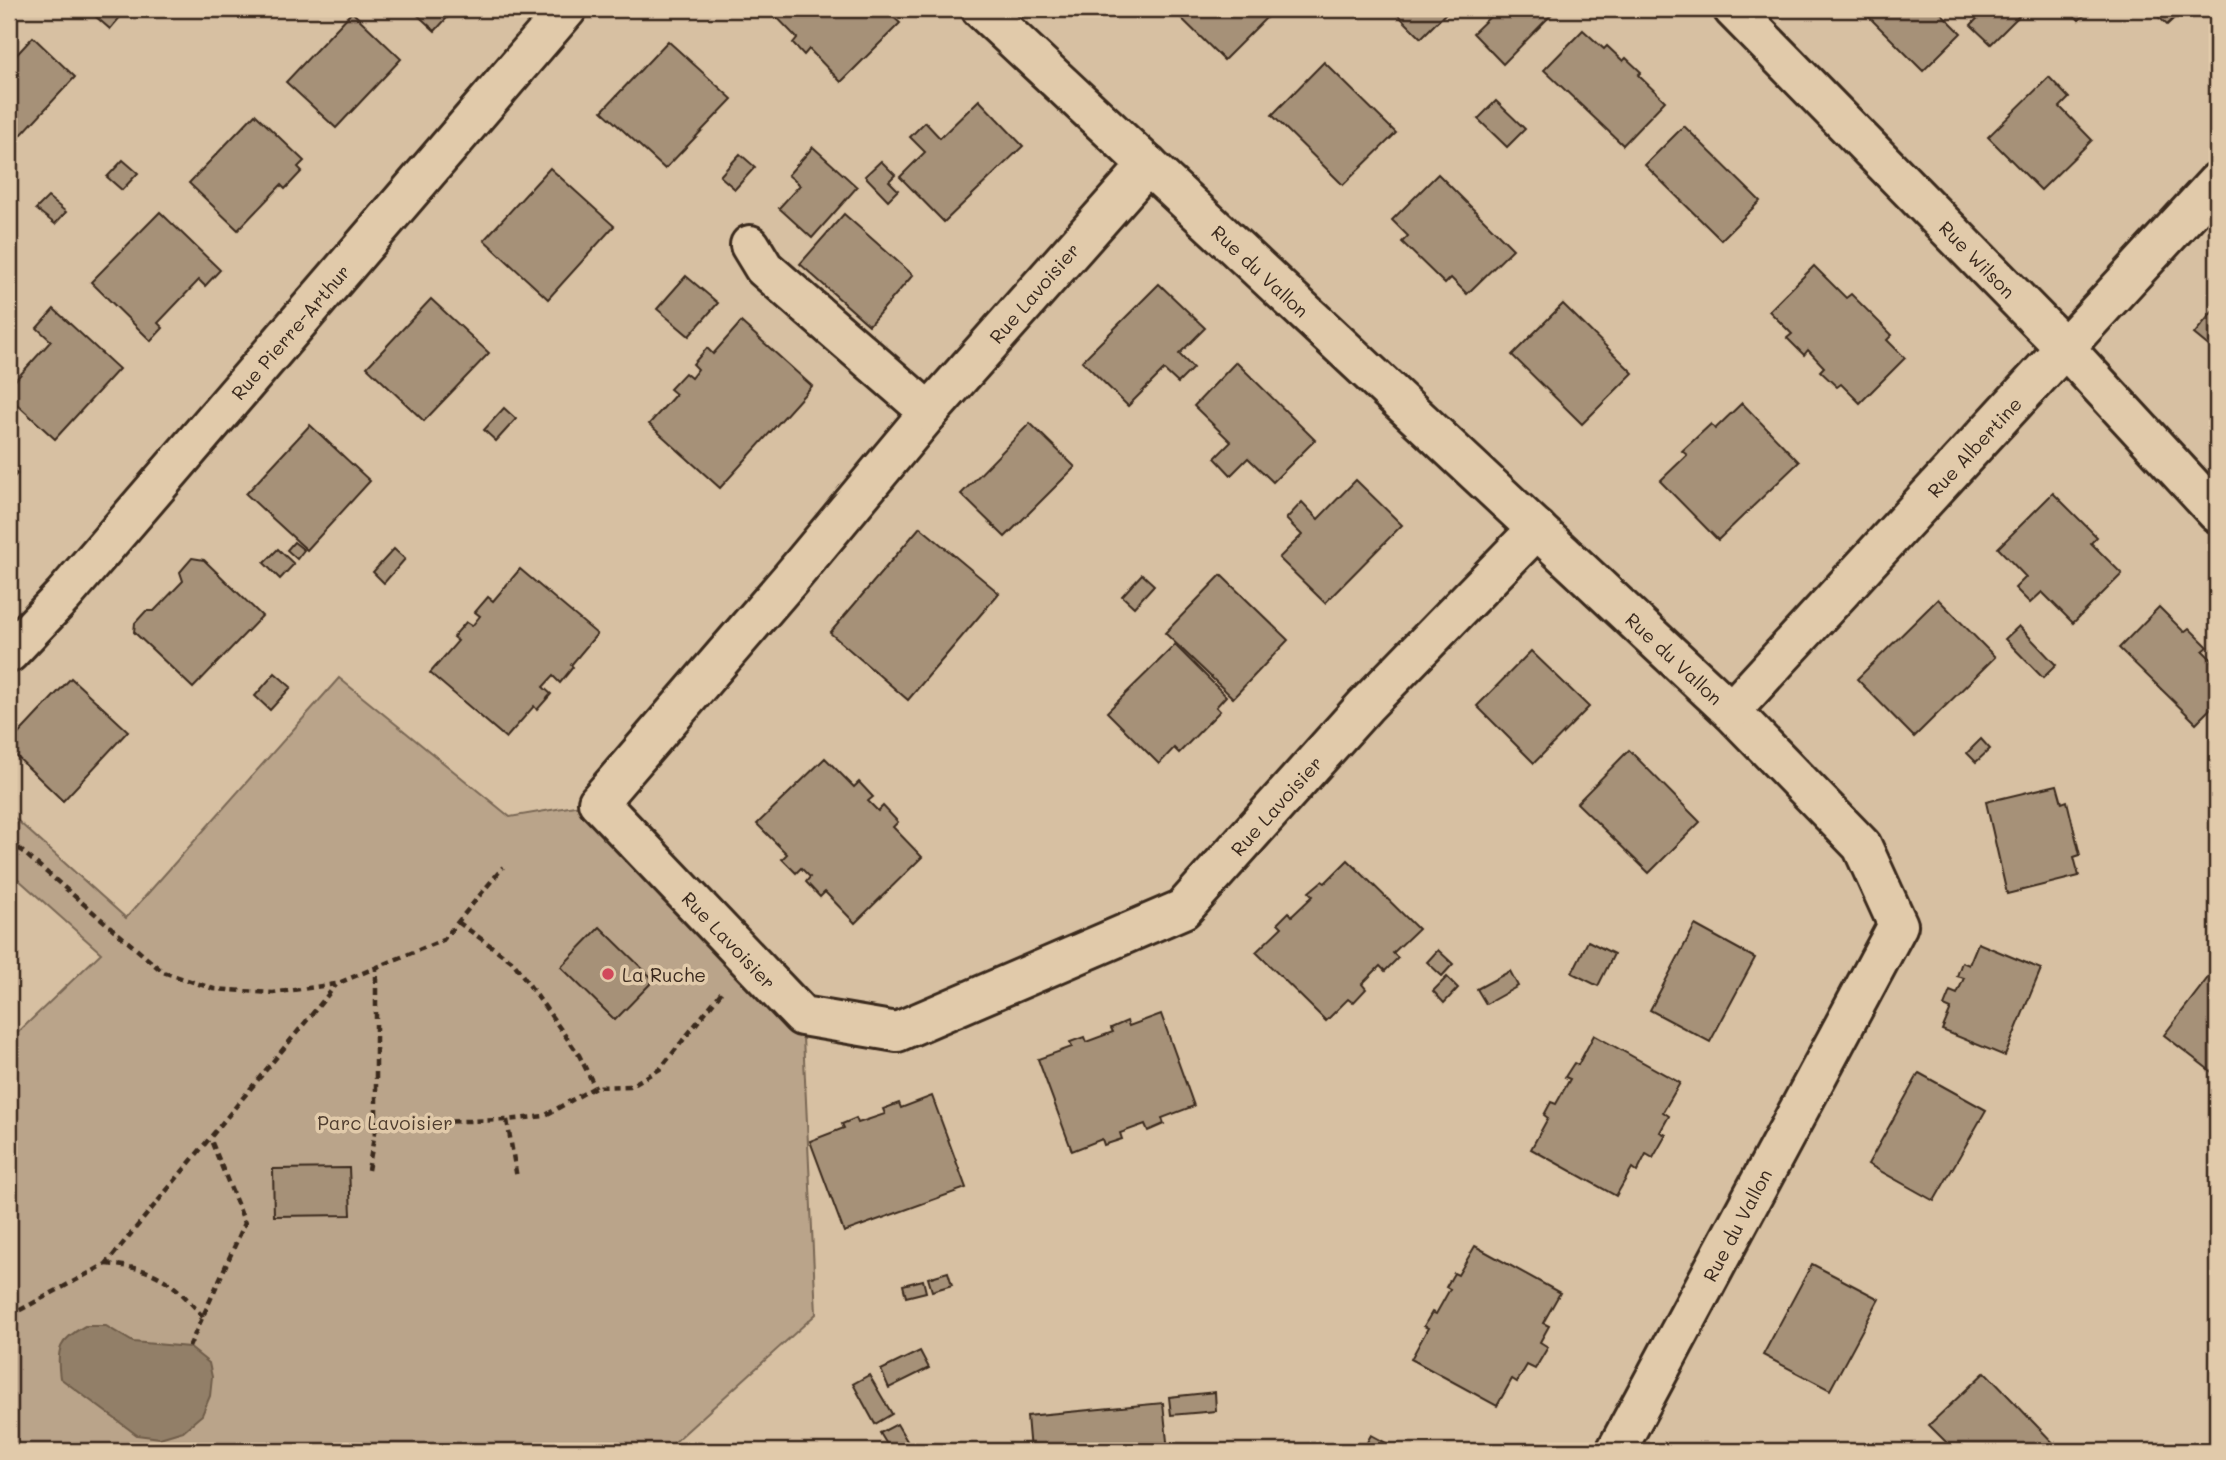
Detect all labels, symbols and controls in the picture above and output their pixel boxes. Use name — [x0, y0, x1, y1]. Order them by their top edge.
street label: Rue Wilson — [1934, 215, 2021, 303]
street label: Rue du Vallon — [1207, 219, 1315, 322]
street label: Rue Lavoisier — [983, 237, 1085, 349]
street label: Rue Pierre-Arthur — [225, 259, 355, 404]
street label: Rue Albertine — [1921, 391, 2026, 502]
street label: Rue du Vallon — [1621, 607, 1729, 710]
street label: Rue Lavoisier — [1224, 750, 1327, 861]
street label: Rue Lavoisier — [677, 886, 782, 994]
place label: La Ruche — [622, 962, 706, 987]
marker: La Ruche — [600, 966, 616, 982]
park label: Parc Lavoisier — [317, 1110, 453, 1135]
street label: Rue du Vallon — [1697, 1164, 1777, 1286]

